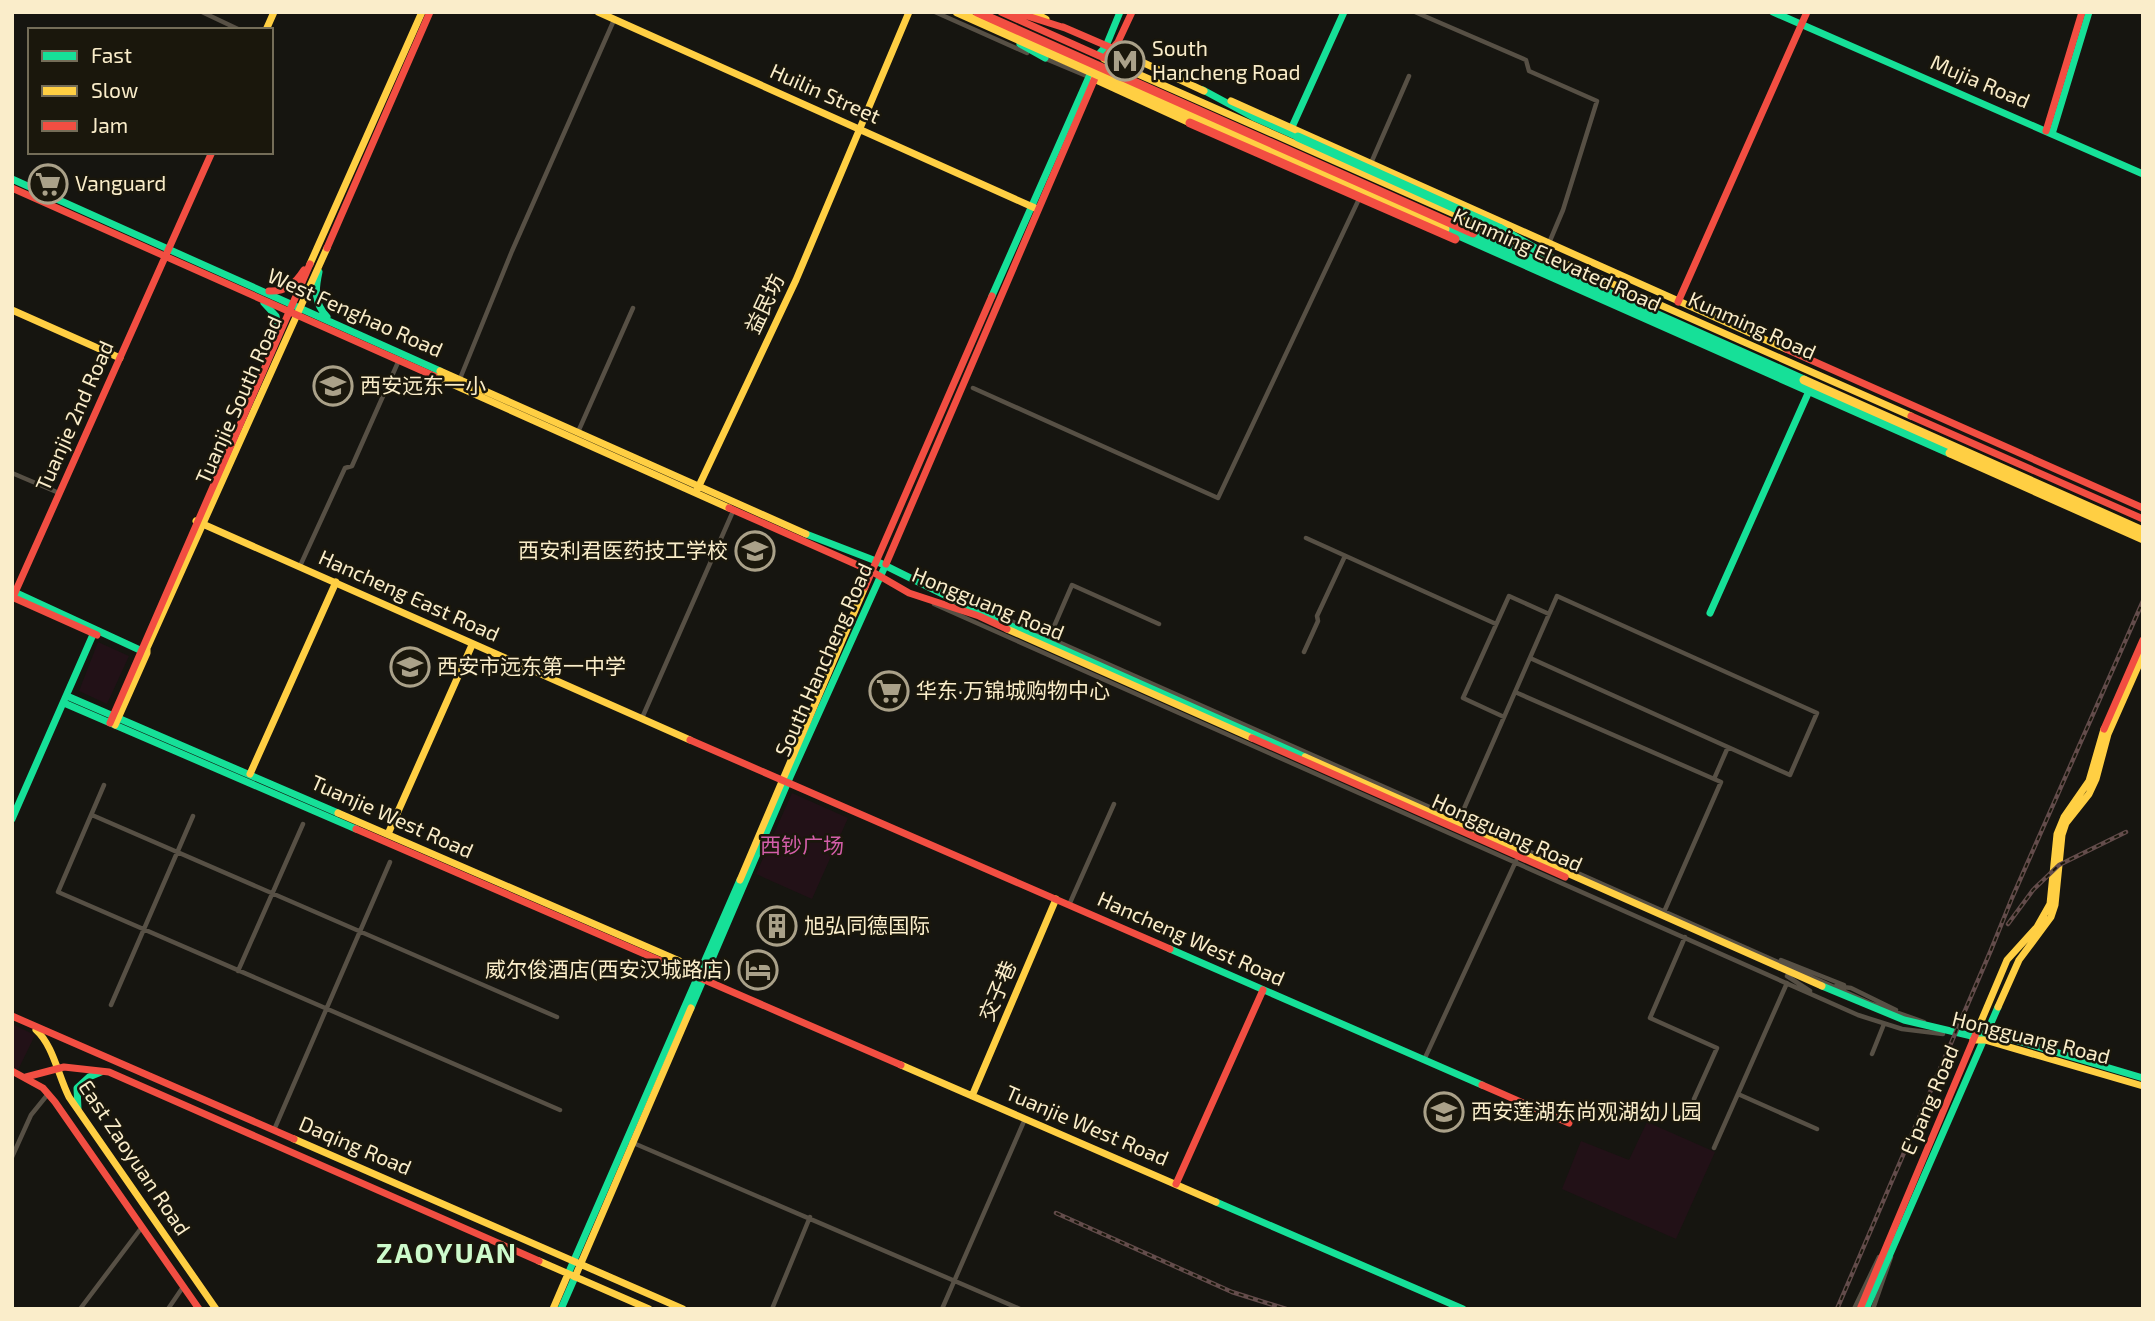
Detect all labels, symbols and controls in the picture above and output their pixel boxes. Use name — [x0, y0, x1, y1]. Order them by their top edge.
legend — [28, 28, 273, 154]
place label: South Hancheng Road — [1152, 35, 1300, 84]
metro station icon: South Hancheng Road — [1104, 40, 1146, 82]
text: Fast — [91, 42, 132, 67]
street label: Mujia Road — [1927, 49, 2034, 114]
street label: Huilin Street — [767, 57, 885, 128]
text: Slow — [91, 77, 138, 102]
text: Jam — [91, 112, 128, 137]
supermarket icon: Vanguard — [27, 163, 69, 205]
place label: Vanguard — [75, 170, 166, 195]
street label: Kunming Elevated Road — [1450, 201, 1665, 316]
street label: West Fenghao Road — [264, 262, 447, 361]
street label: 益民坊 — [739, 270, 788, 337]
street label: Kunming Road — [1685, 285, 1820, 364]
street label: Tuanjie South Road — [189, 311, 287, 488]
street label: Tuanjie 2nd Road — [29, 337, 119, 495]
school or university icon: 西安远东一小 — [312, 365, 354, 407]
place label: 西安远东一小 — [360, 372, 486, 397]
school or university icon: 西安利君医药技工学校 — [734, 530, 776, 572]
place label: 西安利君医药技工学校 — [518, 537, 728, 562]
street label: Hancheng East Road — [315, 544, 504, 646]
street label: South Hancheng Road — [769, 559, 877, 760]
street label: Hongguang Road — [909, 561, 1068, 645]
school or university icon: 西安市远东第一中学 — [389, 646, 431, 688]
place label: 西安市远东第一中学 — [437, 653, 626, 678]
supermarket icon: 华东·万锦城购物中心 — [868, 670, 910, 712]
place label: 华东·万锦城购物中心 — [916, 677, 1110, 702]
street label: Tuanjie West Road — [307, 769, 477, 863]
street label: Hongguang Road — [1429, 787, 1587, 876]
park label: 西钞广场 — [760, 832, 844, 857]
street label: Hancheng West Road — [1094, 885, 1289, 990]
building icon: 旭弘同德国际 — [756, 905, 798, 947]
place label: 旭弘同德国际 — [804, 912, 930, 937]
hotel icon: 威尔俊酒店(西安汉城路店) — [737, 949, 779, 991]
place label: 威尔俊酒店(西安汉城路店) — [485, 956, 731, 981]
street label: 交子巷 — [973, 957, 1020, 1024]
street label: Hongguang Road — [1950, 1005, 2113, 1068]
street label: E'pang Road — [1894, 1041, 1963, 1158]
street label: East Zaoyuan Road — [74, 1075, 196, 1239]
street label: Tuanjie West Road — [1002, 1079, 1173, 1171]
school or university icon: 西安莲湖东尚观湖幼儿园 — [1423, 1091, 1465, 1133]
place label: 西安莲湖东尚观湖幼儿园 — [1471, 1098, 1702, 1123]
street label: Daqing Road — [296, 1110, 416, 1179]
district label: ZAOYUAN — [376, 1235, 518, 1269]

